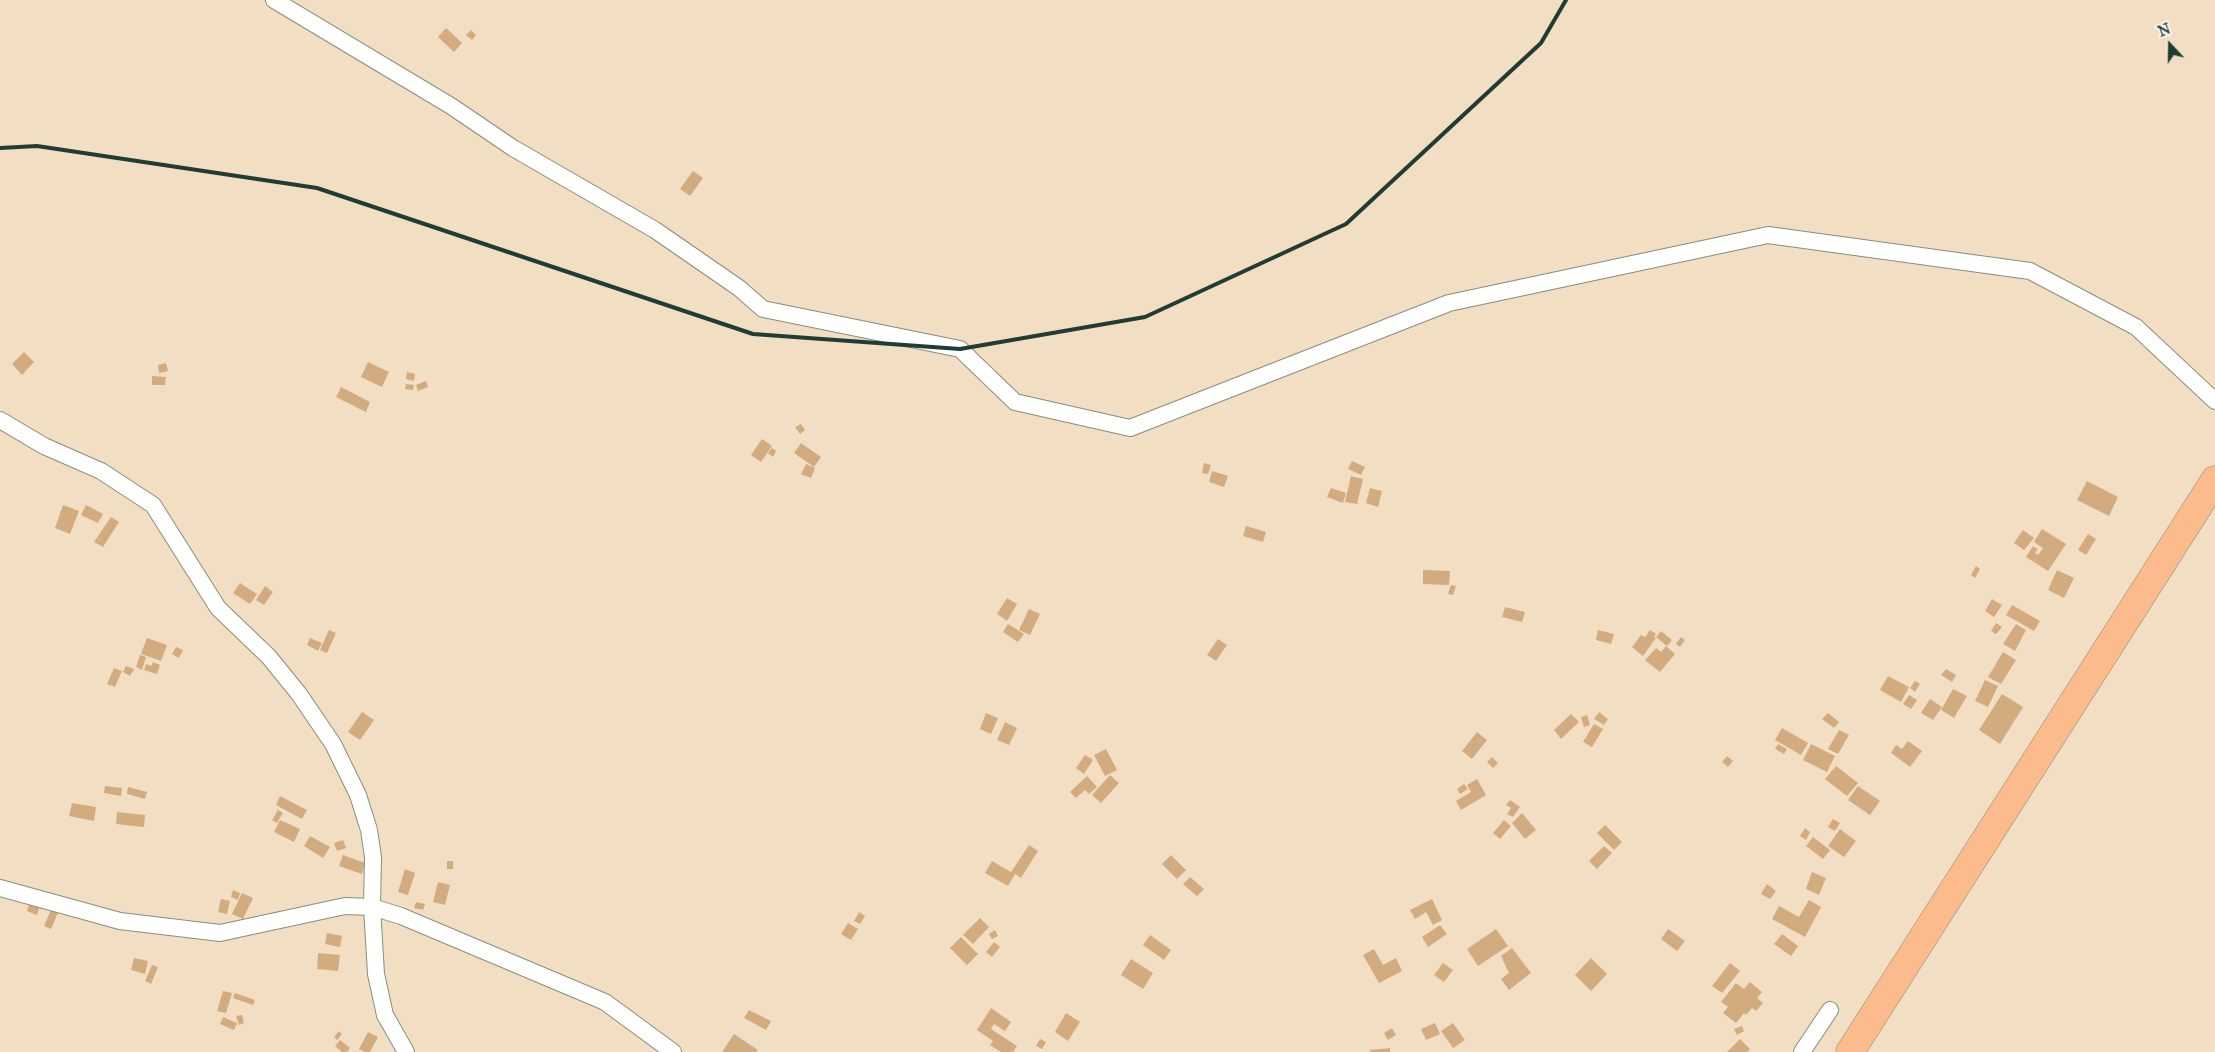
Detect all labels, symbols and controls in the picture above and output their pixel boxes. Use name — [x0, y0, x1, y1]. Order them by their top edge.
north arrow — [2145, 20, 2195, 70]
text: N — [2156, 20, 2173, 41]

